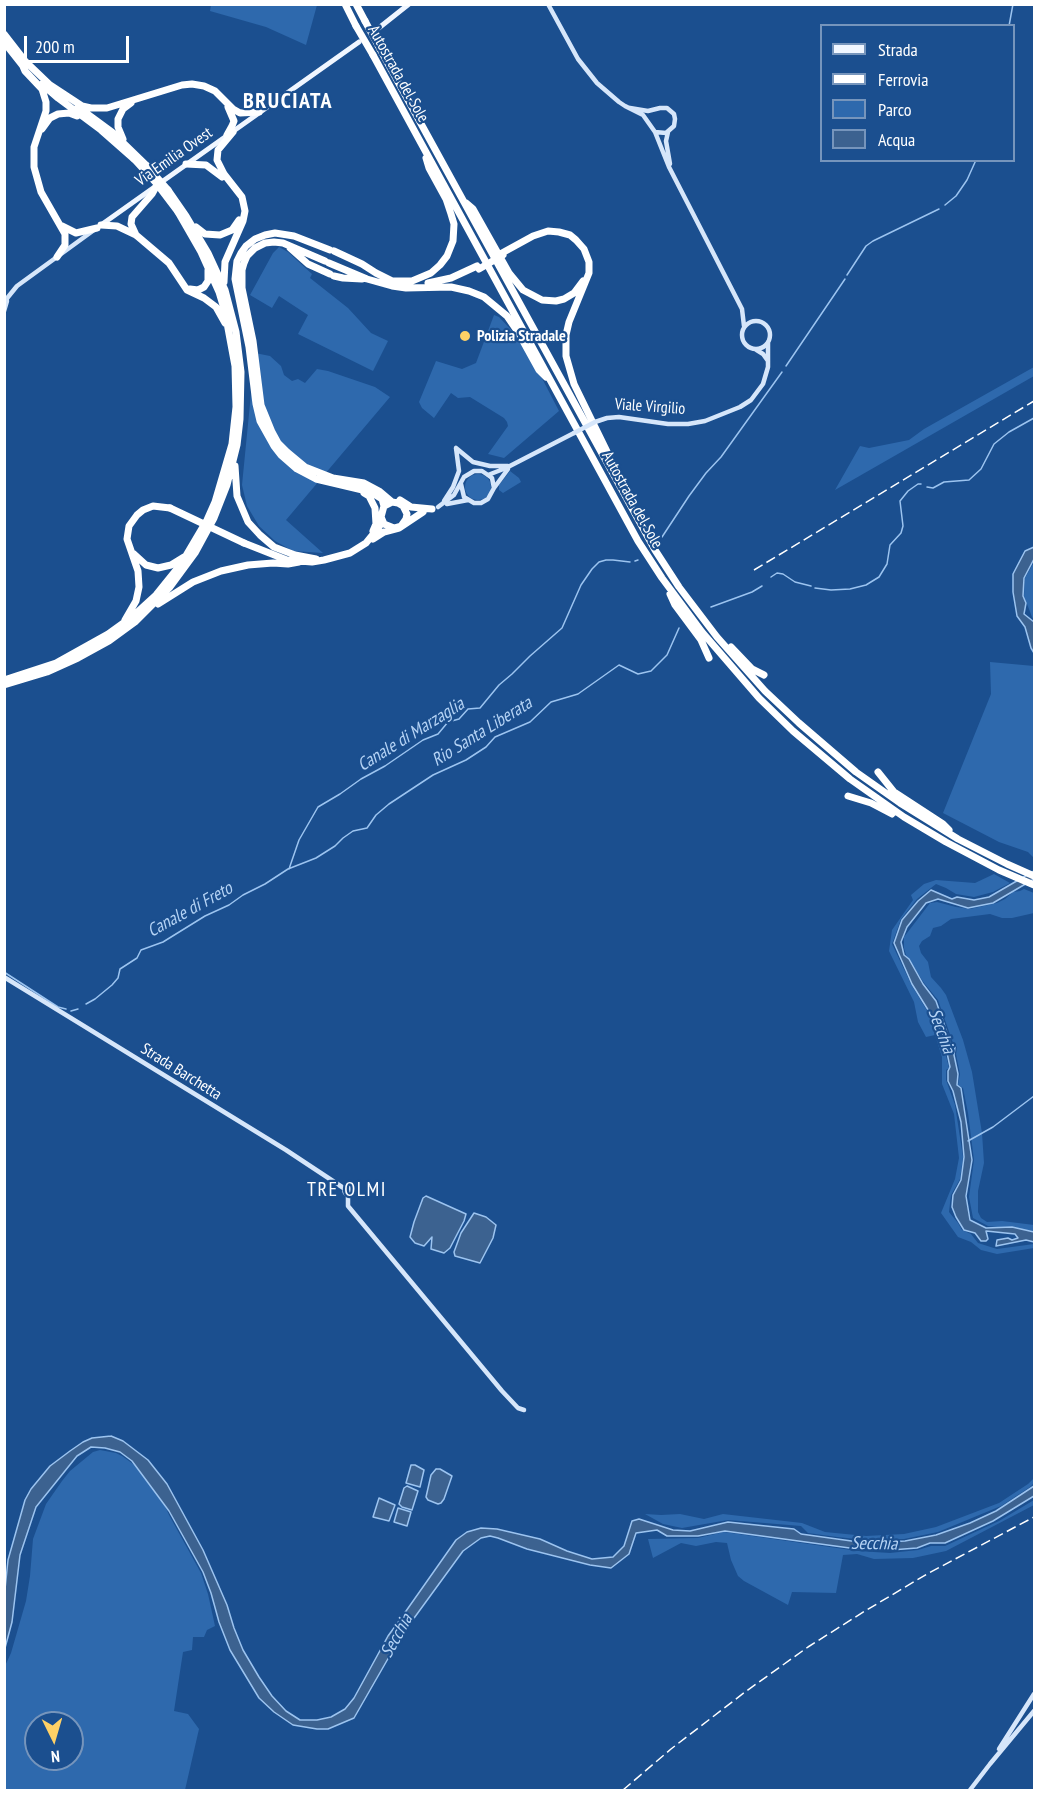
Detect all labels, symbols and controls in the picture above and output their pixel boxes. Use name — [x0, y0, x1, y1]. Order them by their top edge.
street label: Autostrada del Sole — [363, 22, 433, 126]
scale bar — [27, 24, 132, 62]
legend — [820, 24, 1015, 162]
text: 200 m — [35, 35, 75, 58]
text: Strada — [878, 38, 918, 61]
text: Ferrovia — [878, 68, 928, 91]
district label: BRUCIATA — [243, 89, 333, 115]
text: Parco — [878, 98, 912, 121]
street label: Via Emilia Ovest — [132, 123, 216, 191]
text: Acqua — [878, 128, 915, 151]
place label: Polizia Stradale — [477, 326, 566, 346]
marker: Polizia Stradale — [458, 329, 472, 343]
street label: Viale Virgilio — [614, 395, 686, 419]
street label: Autostrada del Sole — [597, 448, 667, 552]
water label: Rio Santa Liberata — [428, 693, 536, 771]
water label: Canale di Marzaglia — [354, 694, 468, 776]
water label: Canale di Freto — [144, 878, 236, 942]
water label: Secchia — [923, 1005, 959, 1057]
street label: Strada Barchetta — [137, 1040, 225, 1104]
district label: TRE OLMI — [307, 1178, 387, 1202]
water label: Secchia — [851, 1533, 897, 1555]
water label: Secchia — [376, 1610, 418, 1662]
north arrow — [24, 1711, 84, 1771]
text: N — [50, 1747, 61, 1767]

